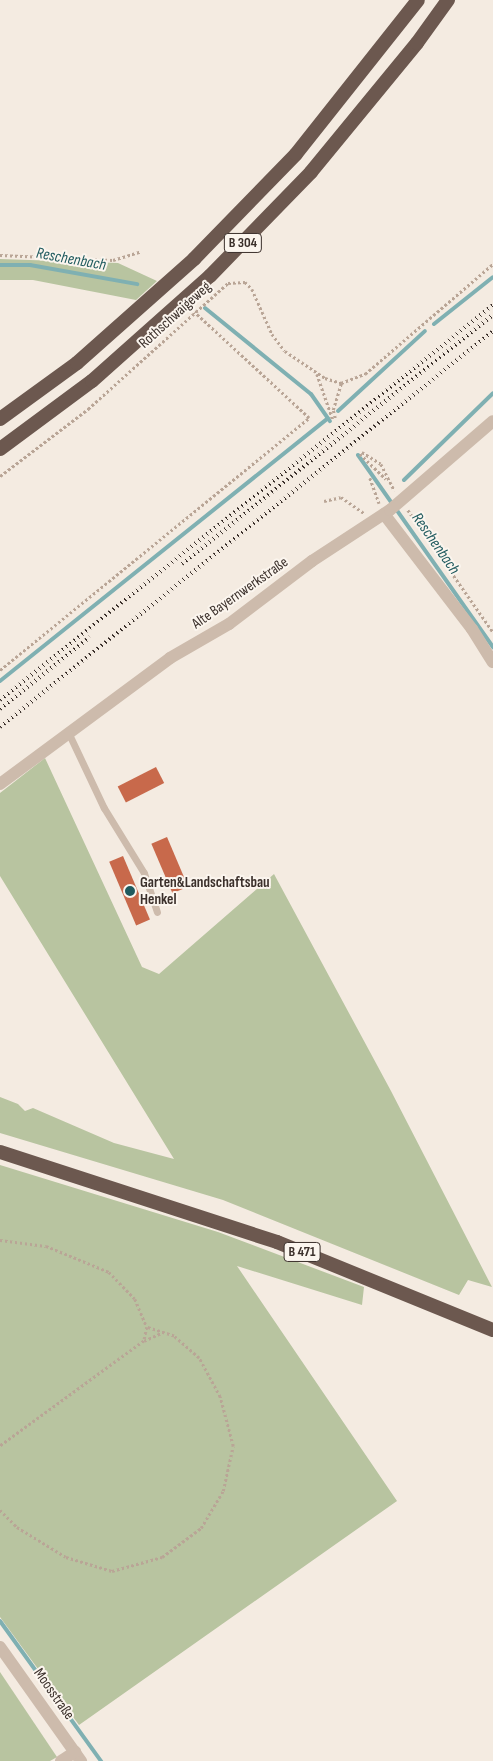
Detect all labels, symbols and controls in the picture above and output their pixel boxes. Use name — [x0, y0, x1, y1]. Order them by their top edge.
road number: B 304 — [223, 232, 263, 254]
water label: Reschenbach — [34, 244, 108, 276]
street label: Rothschwaigeweg — [135, 278, 215, 352]
water label: Reschenbach — [407, 510, 463, 578]
street label: Alte Bayernwerkstraße — [188, 553, 292, 633]
place label: Garten&Landschaftsbau Henkel — [140, 873, 270, 908]
marker: Garten&Landschaftsbau Henkel — [124, 885, 136, 897]
road number: B 471 — [283, 1240, 321, 1264]
street label: Moosstraße — [30, 1665, 78, 1723]

